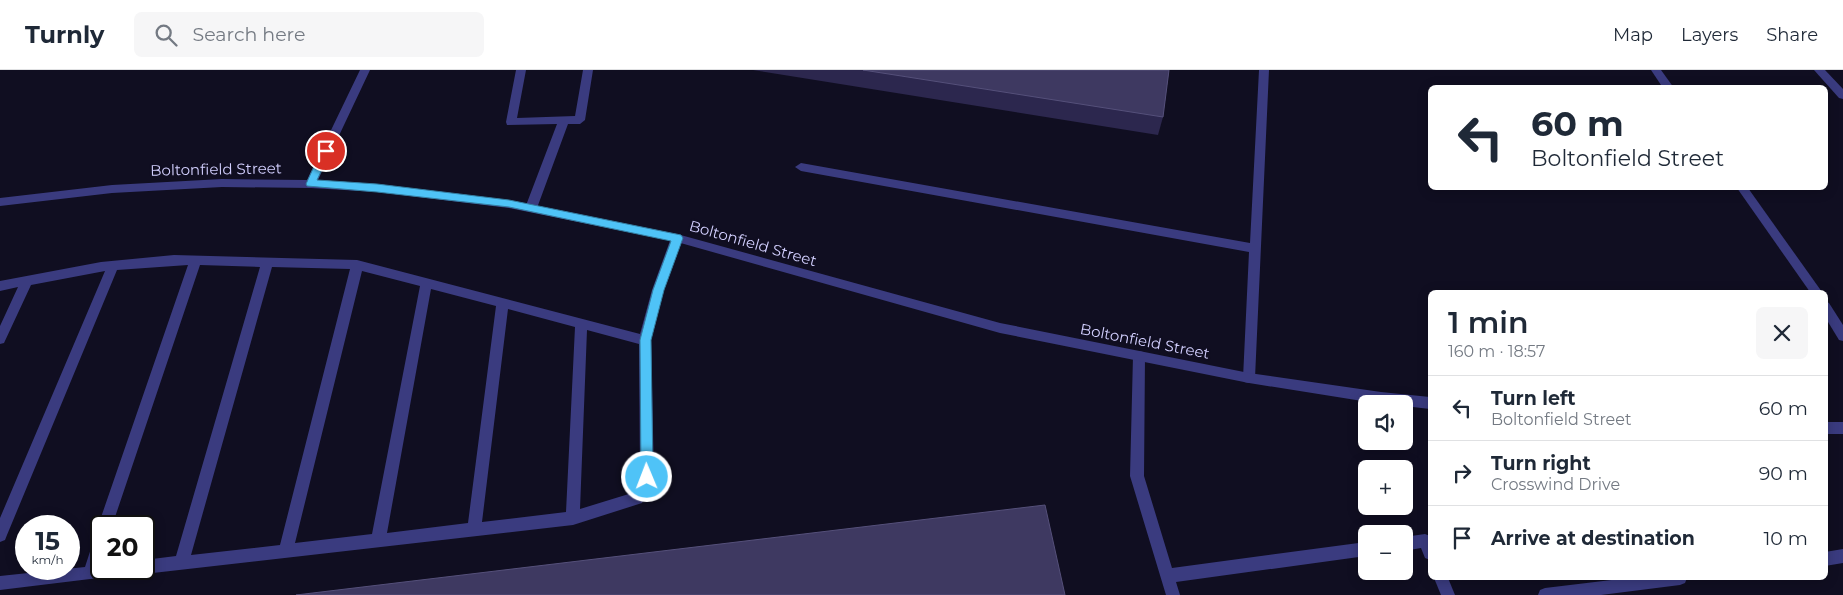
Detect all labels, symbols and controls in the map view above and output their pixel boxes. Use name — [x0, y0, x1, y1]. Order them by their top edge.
search box — [134, 12, 484, 57]
text: Turnly — [25, 20, 104, 49]
icon: search — [152, 21, 180, 49]
text: Search here — [192, 23, 305, 46]
text: Map — [1613, 24, 1653, 46]
text: Layers — [1681, 24, 1738, 46]
text: Share — [1766, 24, 1818, 46]
text: 60 m — [1531, 102, 1624, 145]
icon: left — [1448, 105, 1513, 170]
pin — [305, 130, 347, 172]
icon: arrive — [312, 137, 340, 165]
text: Boltonfield Street — [1531, 145, 1724, 172]
street label: Boltonfield Street — [150, 158, 282, 180]
street label: Boltonfield Street — [687, 216, 819, 270]
text: 1 min — [1448, 304, 1529, 341]
button: close — [1756, 307, 1808, 359]
street label: Boltonfield Street — [1079, 319, 1211, 363]
text: 160 m · 18:57 — [1448, 342, 1545, 361]
text: Turn left — [1491, 387, 1576, 410]
icon: left — [1448, 394, 1476, 422]
map controls — [1358, 395, 1413, 580]
button: sound — [1358, 395, 1413, 450]
text: 60 m — [1759, 397, 1808, 420]
text: Boltonfield Street — [1491, 410, 1631, 429]
position arrow — [620, 450, 672, 502]
text: Turn right — [1491, 452, 1591, 475]
icon: right — [1448, 459, 1476, 487]
button: + — [1358, 460, 1413, 515]
text: 90 m — [1759, 462, 1808, 485]
text: Crosswind Drive — [1491, 475, 1620, 494]
speed limit sign: 20 — [90, 515, 155, 580]
icon: arrive — [1448, 524, 1476, 552]
button: − — [1358, 525, 1413, 580]
text: 15 — [35, 526, 60, 556]
text: Arrive at destination — [1491, 527, 1695, 550]
text: 10 m — [1763, 527, 1808, 550]
text: km/h — [31, 552, 64, 567]

